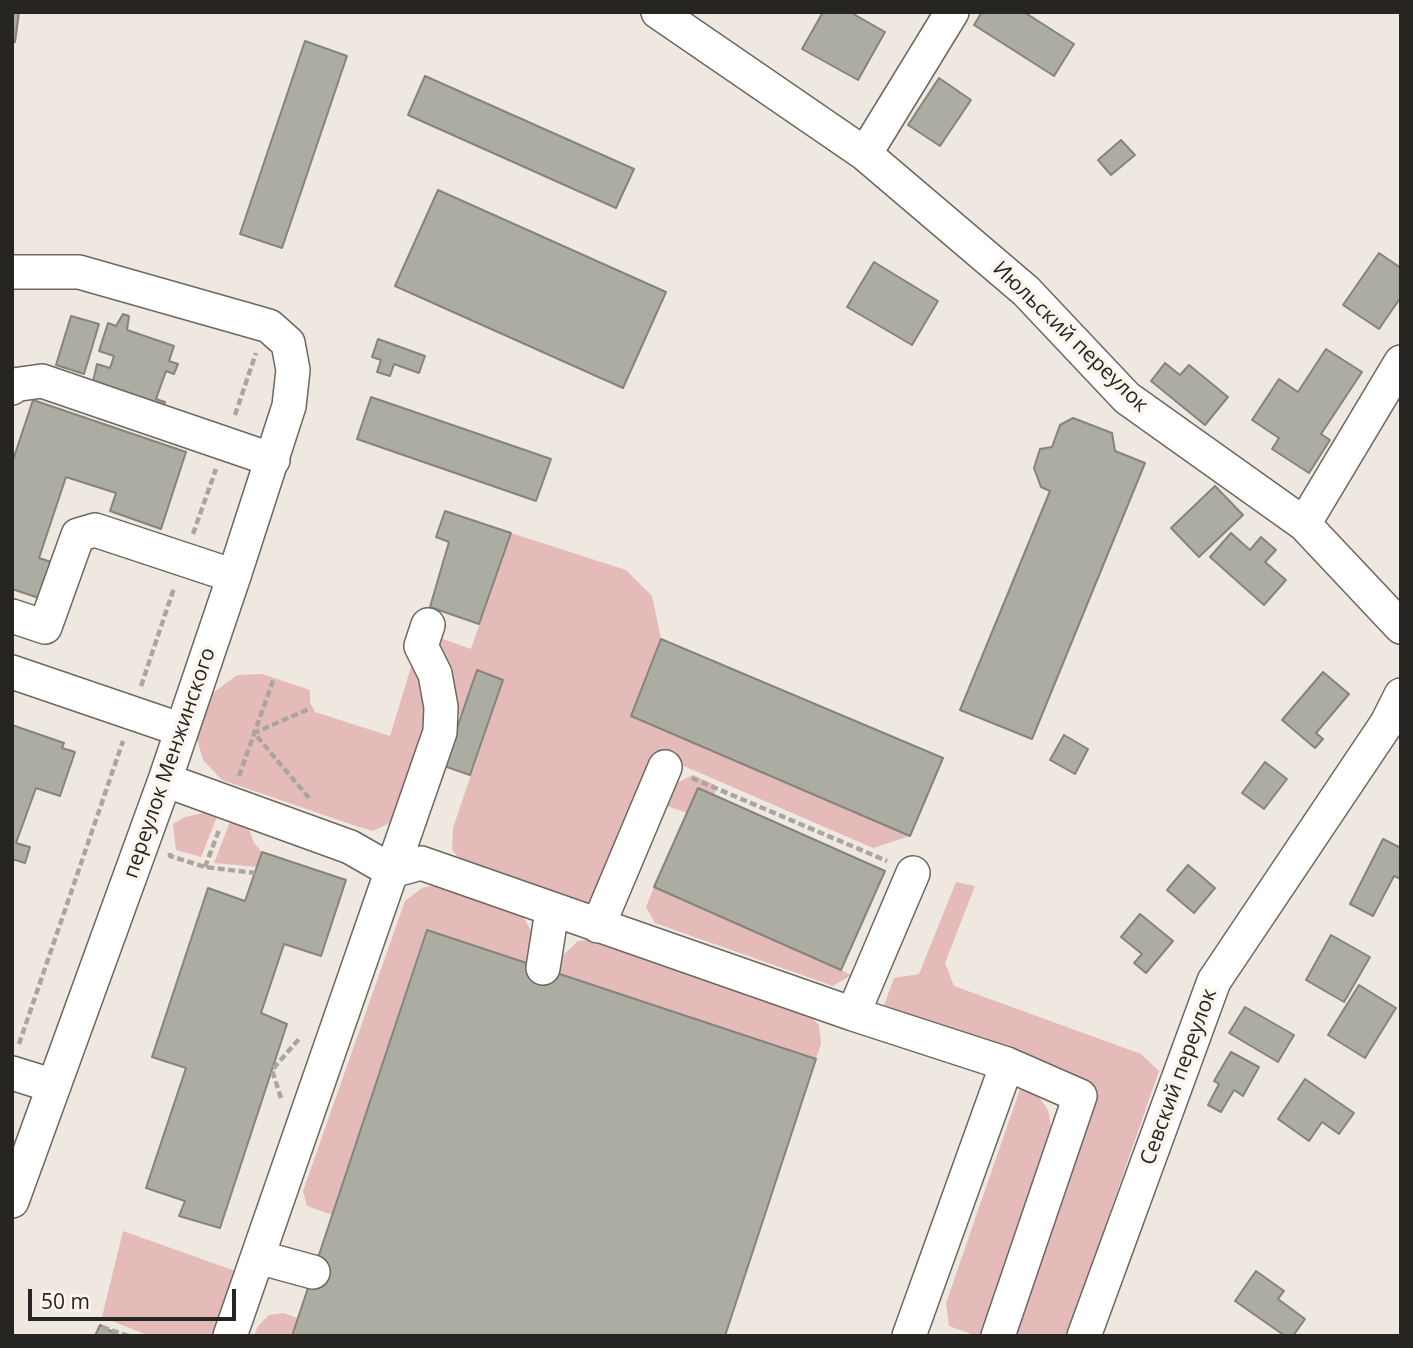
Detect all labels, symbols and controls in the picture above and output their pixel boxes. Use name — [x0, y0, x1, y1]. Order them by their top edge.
street label: Июльский переулок — [987, 256, 1153, 418]
street label: переулок Менжинского — [119, 644, 221, 882]
street label: Севский переулок — [1135, 985, 1223, 1169]
scale bar — [32, 1274, 240, 1318]
text: 50 m — [41, 1287, 90, 1315]

